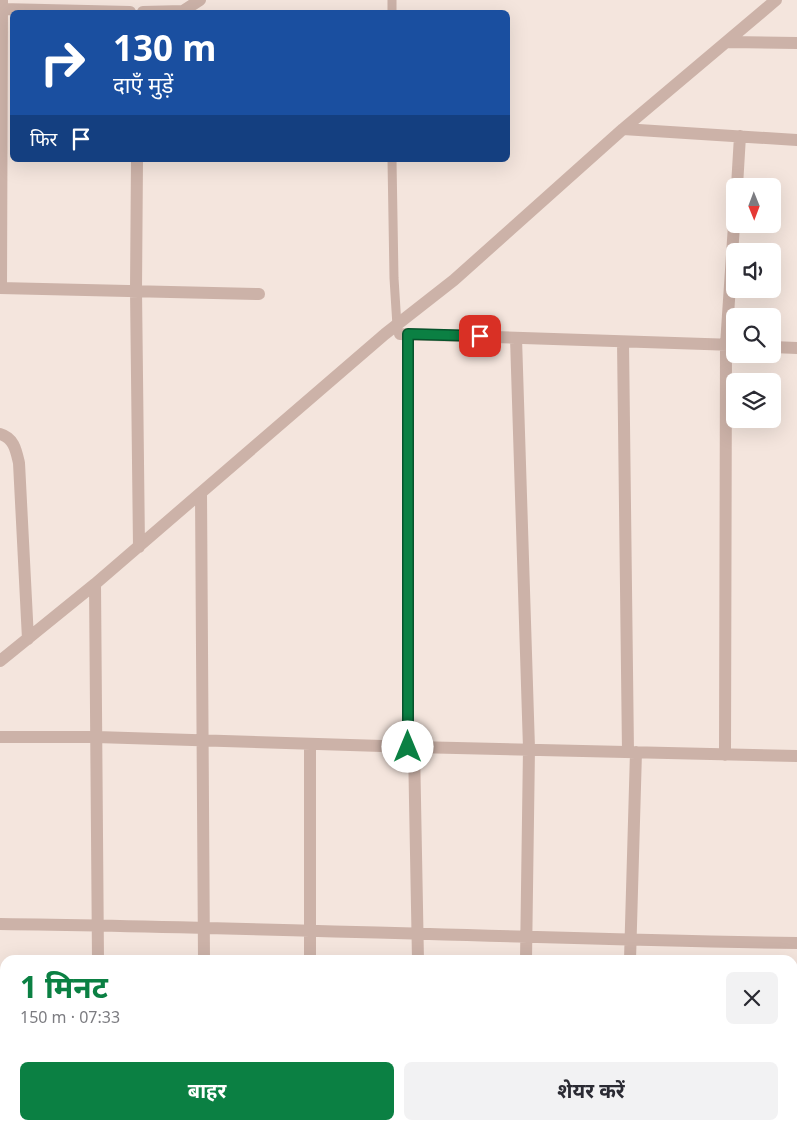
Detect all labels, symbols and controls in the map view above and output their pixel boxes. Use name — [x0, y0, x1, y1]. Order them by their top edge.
text: 130 m — [113, 24, 216, 71]
icon: right — [30, 30, 95, 95]
text: दाएँ मुड़ें — [113, 69, 173, 99]
icon: arrive — [67, 125, 95, 153]
text: फिर — [30, 126, 57, 152]
north arrow — [726, 178, 781, 232]
map controls — [726, 178, 781, 428]
button: sound — [726, 243, 781, 298]
button: search — [726, 308, 781, 363]
pin — [459, 315, 501, 357]
icon: arrive — [466, 322, 494, 350]
button: layers — [726, 373, 781, 428]
position arrow — [381, 720, 433, 772]
text: 1 मिनट — [20, 966, 108, 1007]
button: close — [726, 972, 778, 1024]
text: 150 m · 07:33 — [20, 1006, 120, 1028]
button: बाहर — [20, 1062, 394, 1120]
button: शेयर करें — [404, 1062, 778, 1120]

